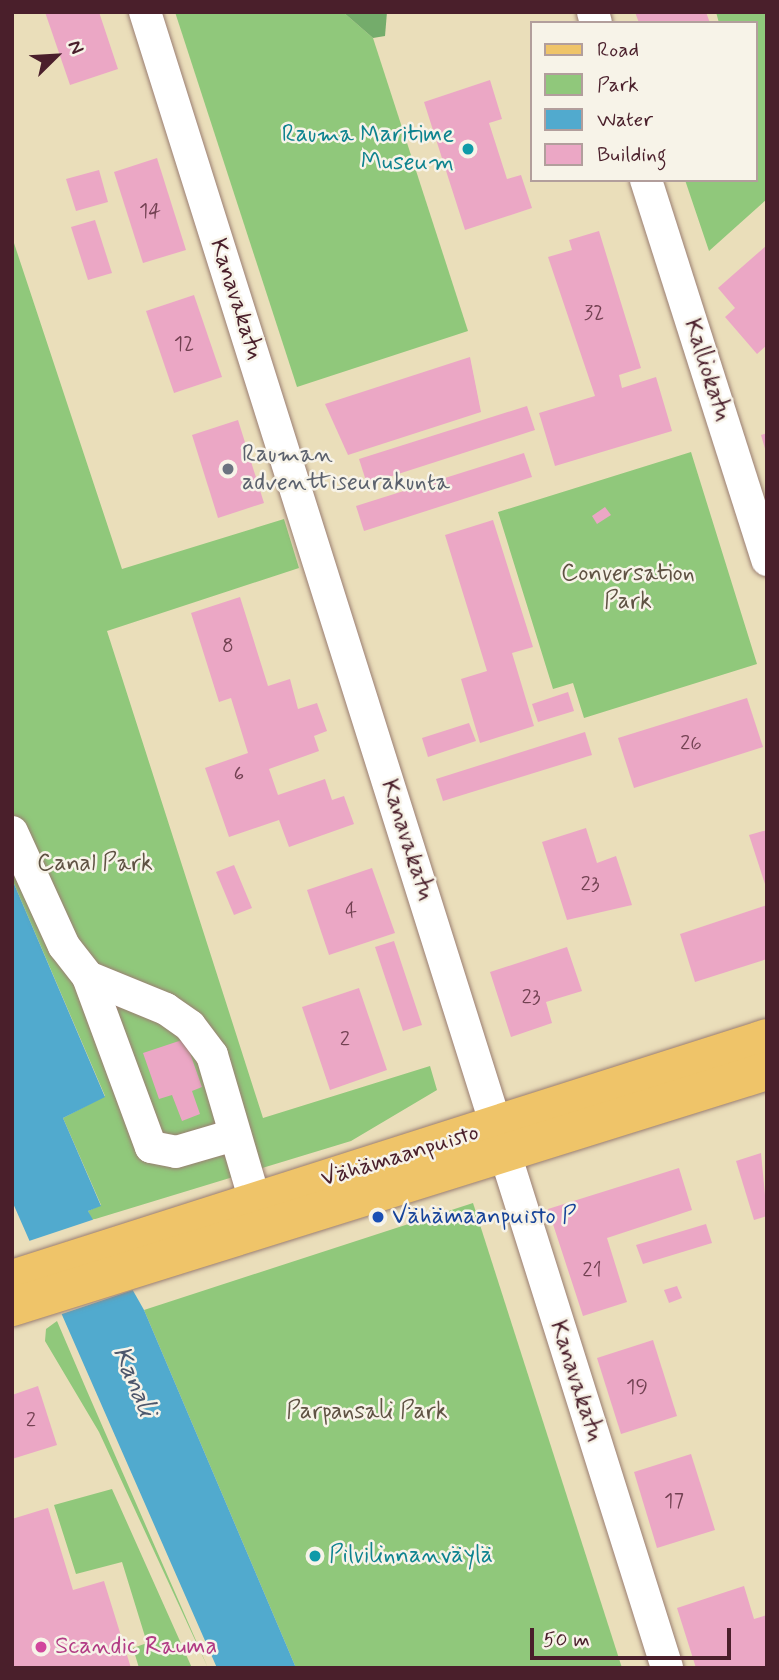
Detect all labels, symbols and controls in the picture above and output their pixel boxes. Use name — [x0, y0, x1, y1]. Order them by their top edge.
north arrow — [21, 21, 91, 91]
legend — [530, 21, 758, 182]
text: N — [62, 36, 90, 58]
text: Road — [597, 36, 639, 64]
text: Park — [597, 71, 639, 99]
text: Water — [597, 106, 653, 134]
place label: Rauma Maritime Museum — [280, 121, 454, 177]
marker: Rauma Maritime Museum — [460, 141, 476, 157]
text: Building — [597, 141, 667, 169]
house number: 14 — [139, 198, 161, 224]
street label: Kanavakatu — [203, 235, 269, 363]
house number: 32 — [584, 300, 604, 326]
street label: Kalliokatu — [677, 315, 737, 425]
house number: 12 — [174, 331, 194, 357]
place label: Rauman adventtiseurakunta — [242, 441, 450, 497]
marker: Rauman adventtiseurakunta — [220, 461, 236, 477]
park label: Conversation Park — [561, 560, 695, 616]
house number: 8 — [222, 633, 234, 659]
house number: 26 — [680, 730, 702, 756]
house number: 6 — [234, 761, 244, 787]
street label: Kanavakatu — [374, 776, 440, 904]
park label: Canal Park — [39, 850, 151, 878]
house number: 23 — [580, 871, 600, 897]
house number: 4 — [345, 898, 357, 924]
house number: 23 — [521, 984, 541, 1010]
house number: 2 — [340, 1026, 350, 1052]
street label: Vähämaanpuisto — [318, 1118, 482, 1194]
place label: Vähämaanpuisto P — [392, 1203, 576, 1231]
marker: Vähämaanpuisto P — [370, 1209, 386, 1225]
house number: 21 — [582, 1257, 602, 1283]
street label: Kanavakatu — [543, 1317, 609, 1445]
water label: Kanali — [104, 1342, 162, 1422]
house number: 19 — [626, 1374, 648, 1400]
park label: Parpansali Park — [286, 1398, 448, 1426]
house number: 2 — [26, 1407, 36, 1433]
house number: 17 — [664, 1488, 684, 1514]
place label: Pilvilinnanväylä — [329, 1542, 493, 1570]
marker: Pilvilinnanväylä — [307, 1548, 323, 1564]
scale bar — [534, 1614, 735, 1658]
text: 50 m — [543, 1626, 590, 1654]
place label: Scandic Rauma — [55, 1633, 217, 1661]
marker: Scandic Rauma — [33, 1639, 49, 1655]

